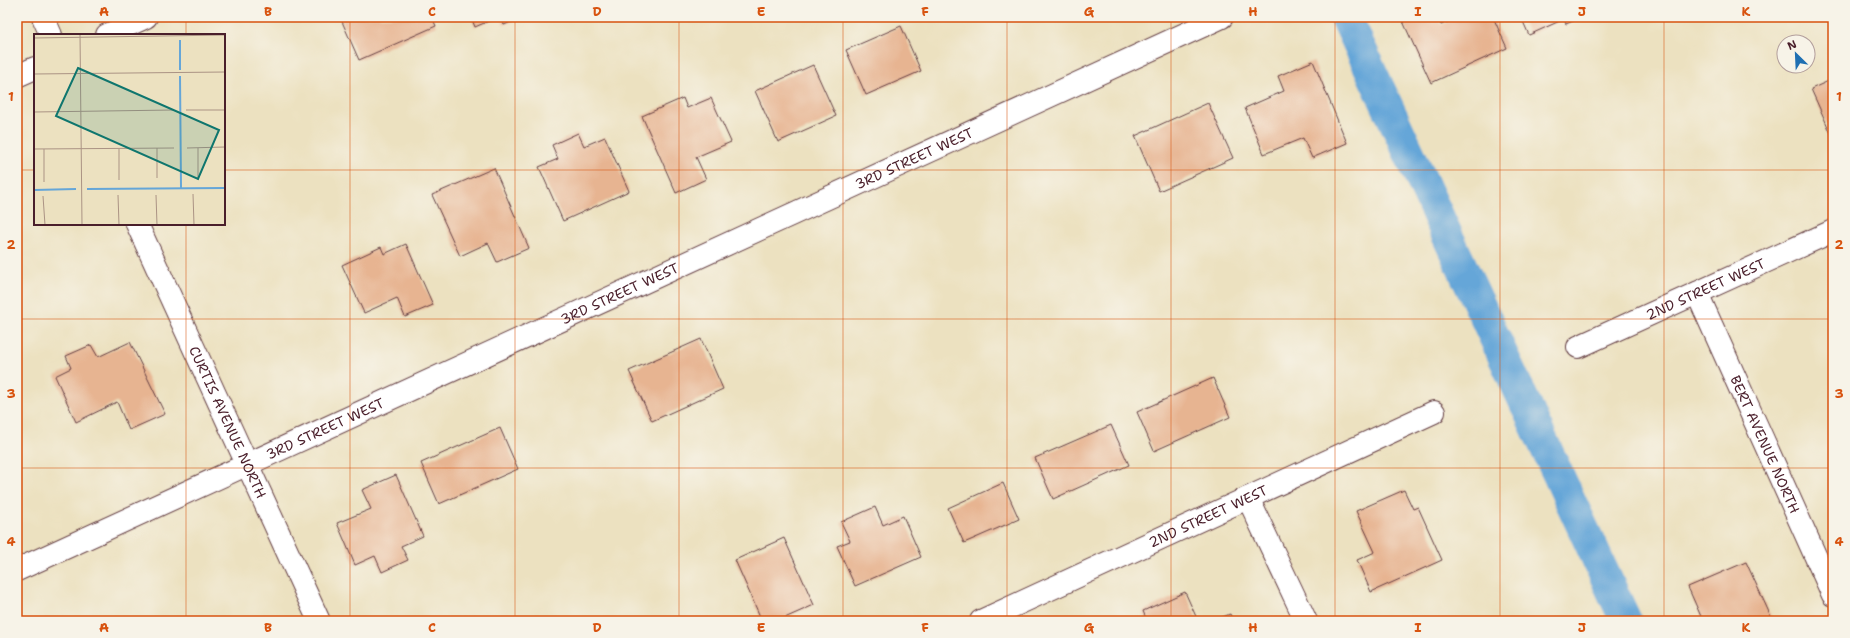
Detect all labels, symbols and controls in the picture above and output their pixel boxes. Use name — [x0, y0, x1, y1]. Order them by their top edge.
text: A — [99, 3, 109, 20]
text: B — [264, 3, 272, 20]
text: C — [428, 3, 436, 20]
text: D — [592, 3, 602, 20]
text: E — [757, 3, 766, 20]
text: F — [921, 3, 929, 20]
text: G — [1084, 3, 1095, 20]
text: H — [1248, 3, 1258, 20]
text: I — [1414, 3, 1422, 20]
text: J — [1578, 3, 1586, 20]
text: K — [1742, 3, 1751, 20]
inset map — [34, 34, 225, 225]
north arrow — [1776, 34, 1816, 74]
text: N — [1785, 37, 1799, 54]
text: 1 — [8, 88, 14, 105]
text: 1 — [1836, 88, 1842, 105]
street label: 3RD STREET WEST — [852, 123, 976, 193]
text: 2 — [6, 236, 16, 253]
text: 2 — [1834, 236, 1844, 253]
street label: 2ND STREET WEST — [1643, 254, 1768, 324]
street label: 3RD STREET WEST — [558, 258, 682, 328]
street label: CURTIS AVENUE NORTH — [185, 343, 271, 501]
street label: BERT AVENUE NORTH — [1726, 373, 1804, 516]
text: 3 — [6, 385, 16, 402]
text: 3 — [1834, 385, 1844, 402]
street label: 3RD STREET WEST — [263, 394, 387, 464]
street label: 2ND STREET WEST — [1146, 481, 1271, 551]
text: 4 — [6, 533, 16, 550]
text: 4 — [1834, 533, 1844, 550]
text: A — [99, 619, 109, 636]
text: B — [264, 619, 272, 636]
text: C — [428, 619, 436, 636]
text: D — [592, 619, 602, 636]
text: E — [757, 619, 766, 636]
text: F — [921, 619, 929, 636]
text: G — [1084, 619, 1095, 636]
text: H — [1248, 619, 1258, 636]
text: I — [1414, 619, 1422, 636]
text: J — [1578, 619, 1586, 636]
text: K — [1742, 619, 1751, 636]

